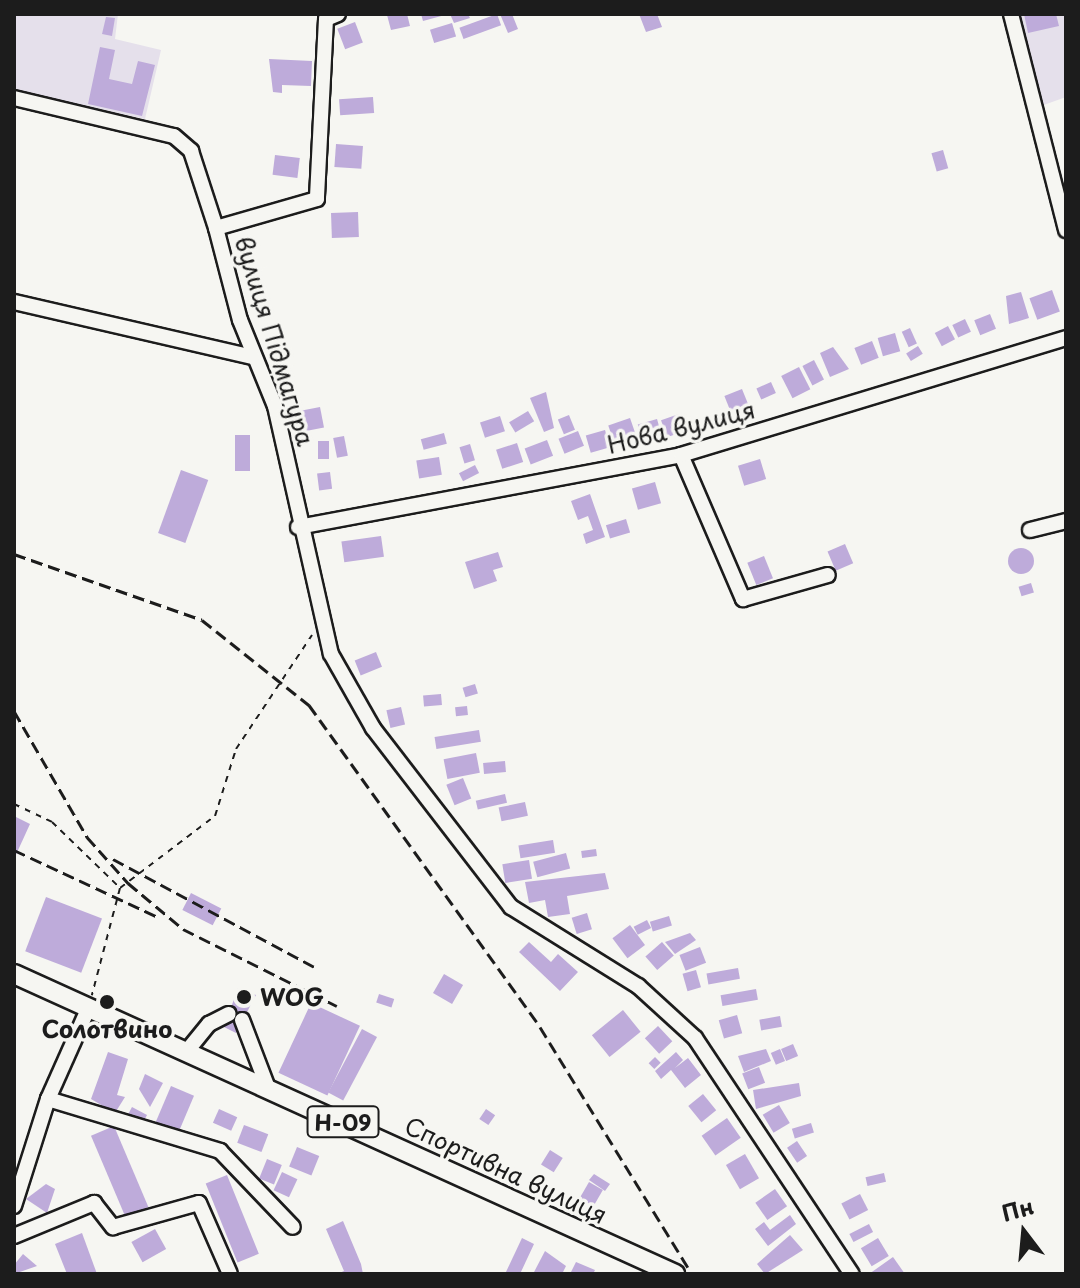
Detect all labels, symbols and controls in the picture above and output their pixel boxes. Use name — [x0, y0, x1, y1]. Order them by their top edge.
street label: вулиця Підмагура — [229, 233, 321, 449]
street label: Нова вулиця — [604, 395, 758, 459]
place label: WOG — [260, 983, 324, 1011]
marker: WOG — [235, 988, 253, 1006]
marker: Солотвино — [98, 993, 116, 1011]
place label: Солотвино — [42, 1015, 172, 1043]
road number: Н-09 — [305, 1104, 381, 1140]
street label: Спортивна вулиця — [400, 1110, 612, 1230]
text: Пн — [997, 1188, 1037, 1229]
north arrow — [984, 1192, 1064, 1272]

